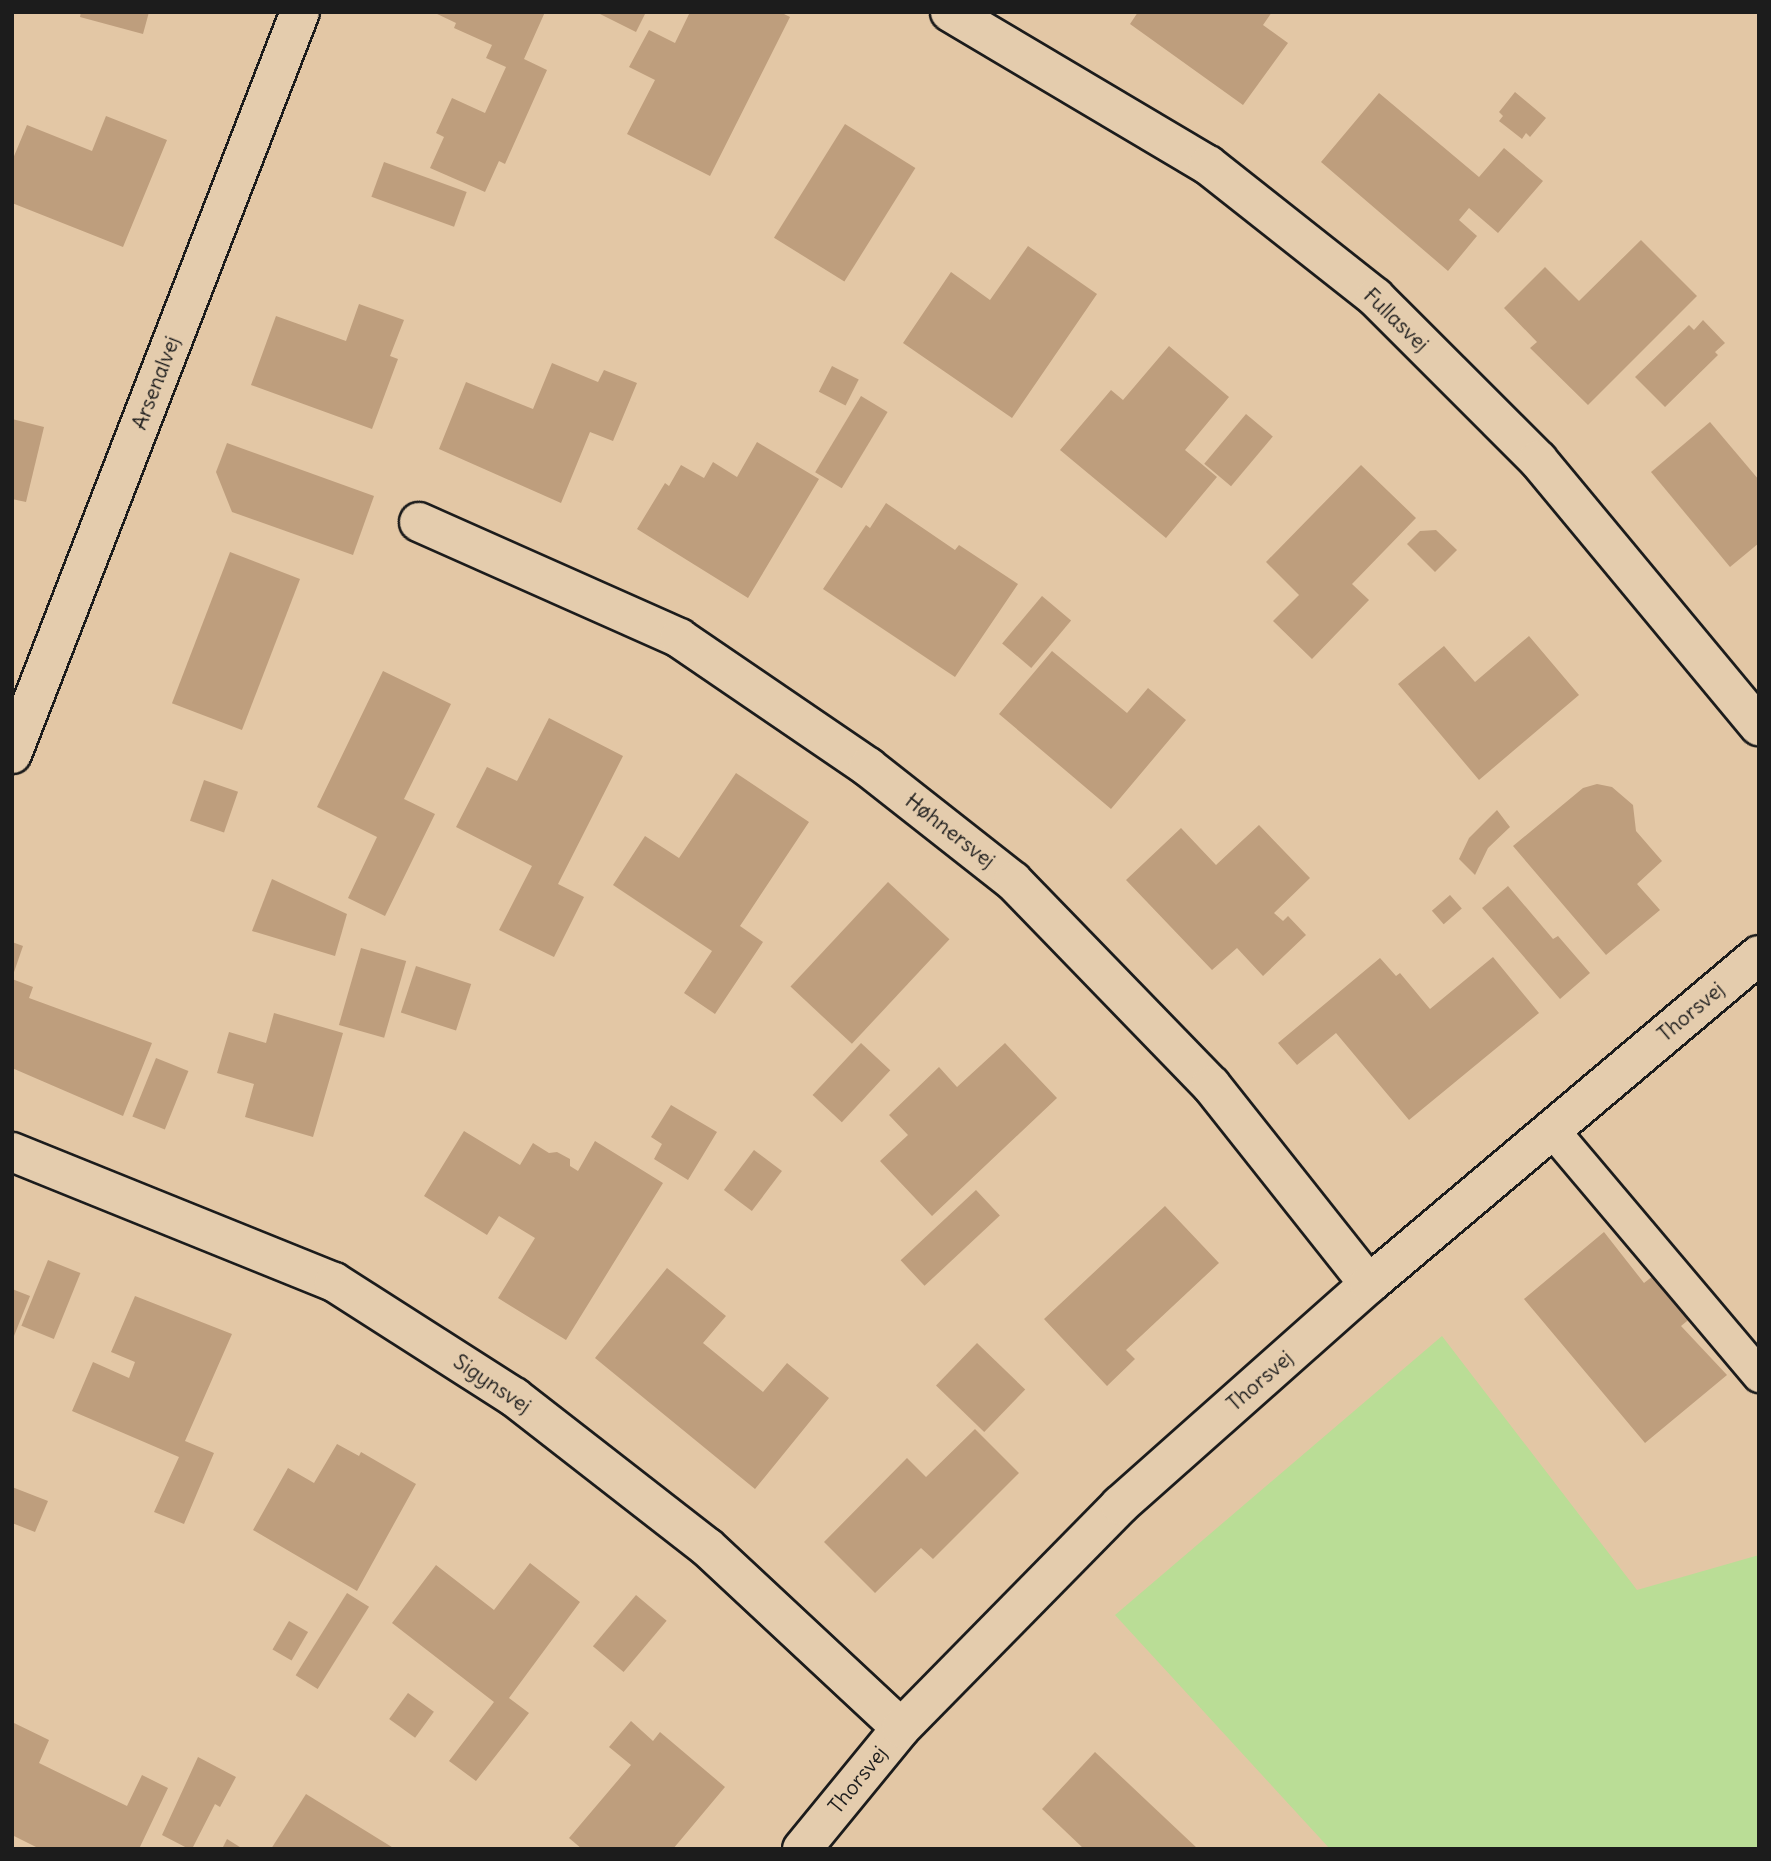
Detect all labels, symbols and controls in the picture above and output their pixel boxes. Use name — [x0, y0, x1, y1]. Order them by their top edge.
street label: Fullasvej — [1358, 283, 1434, 357]
street label: Arsenalvej — [127, 333, 185, 433]
street label: Høhnersvej — [900, 788, 1000, 874]
street label: Thorsvej — [1653, 977, 1729, 1047]
street label: Thorsvej — [1222, 1346, 1298, 1416]
street label: Sigynsvej — [449, 1349, 535, 1419]
street label: Thorsvej — [823, 1741, 893, 1819]

